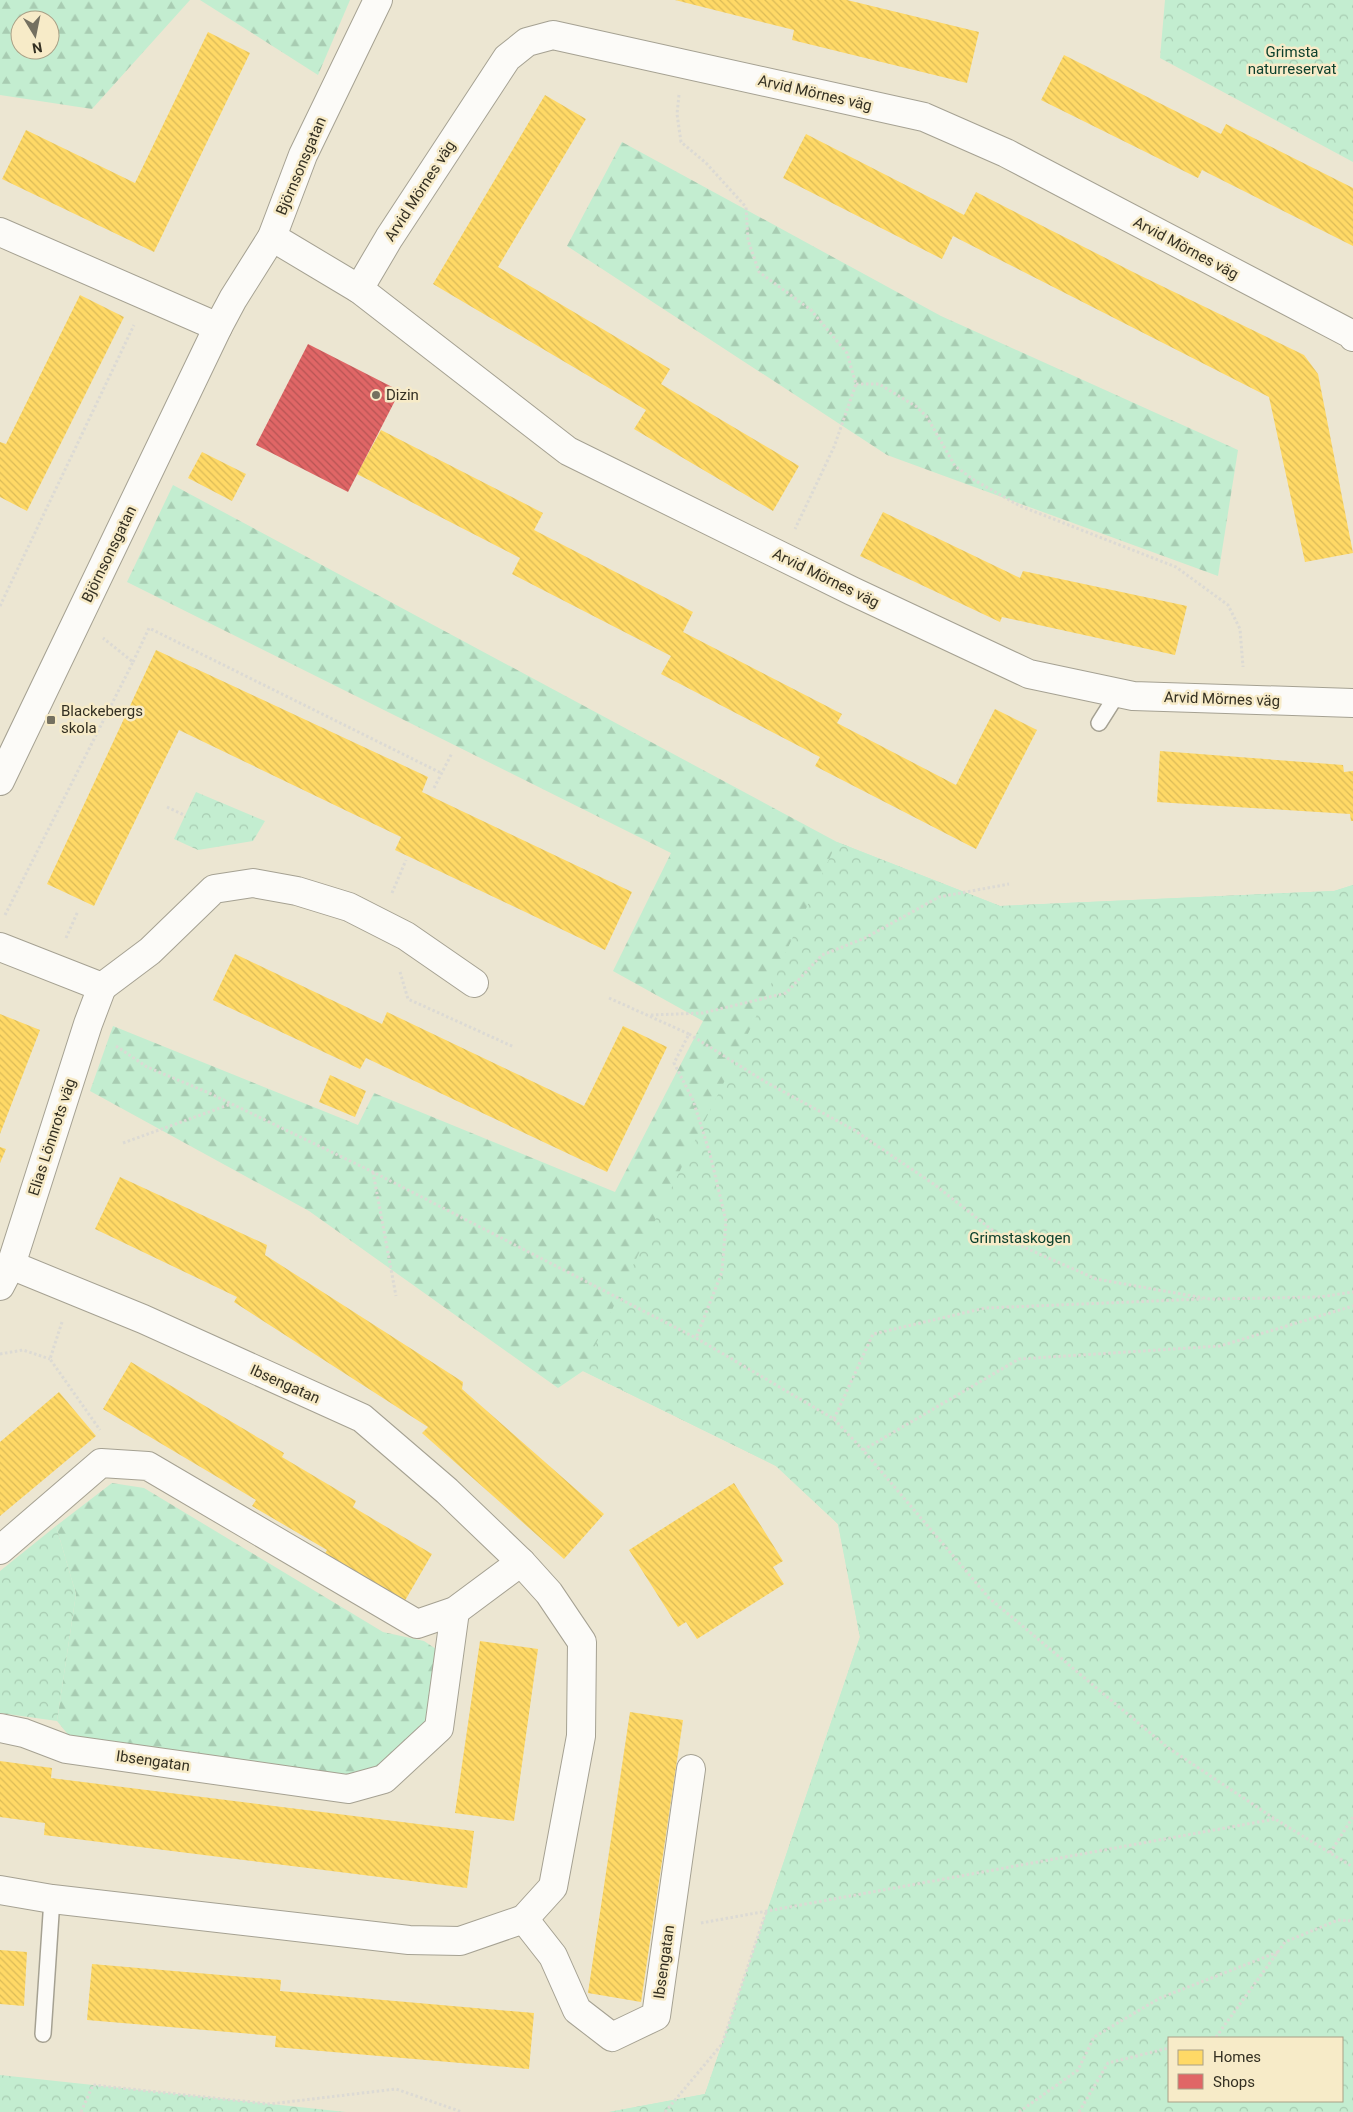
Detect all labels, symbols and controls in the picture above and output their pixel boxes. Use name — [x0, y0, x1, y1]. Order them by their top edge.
north arrow — [10, 10, 60, 60]
text: N — [31, 39, 44, 57]
park label: Grimsta naturreservat — [1248, 43, 1336, 78]
street label: Arvid Mörnes väg — [756, 71, 874, 115]
street label: Björnsonsgatan — [272, 114, 330, 218]
street label: Arvid Mörnes väg — [381, 137, 459, 245]
street label: Arvid Mörnes väg — [1130, 213, 1242, 283]
place label: Dizin — [386, 386, 419, 404]
marker: Dizin — [370, 389, 382, 401]
street label: Björnsonsgatan — [78, 503, 140, 605]
street label: Arvid Mörnes väg — [770, 544, 882, 612]
street label: Arvid Mörnes väg — [1164, 688, 1280, 710]
place label: Blackebergs skola — [61, 702, 143, 737]
marker: Blackebergs skola — [45, 714, 57, 726]
street label: Elias Lönnrots väg — [25, 1076, 79, 1198]
park label: Grimstaskogen — [969, 1229, 1071, 1247]
street label: Ibsengatan — [247, 1361, 323, 1407]
street label: Ibsengatan — [115, 1747, 191, 1775]
street label: Ibsengatan — [650, 1924, 678, 2000]
legend — [1168, 2037, 1343, 2102]
text: Homes — [1213, 2048, 1261, 2066]
text: Shops — [1213, 2073, 1255, 2091]

